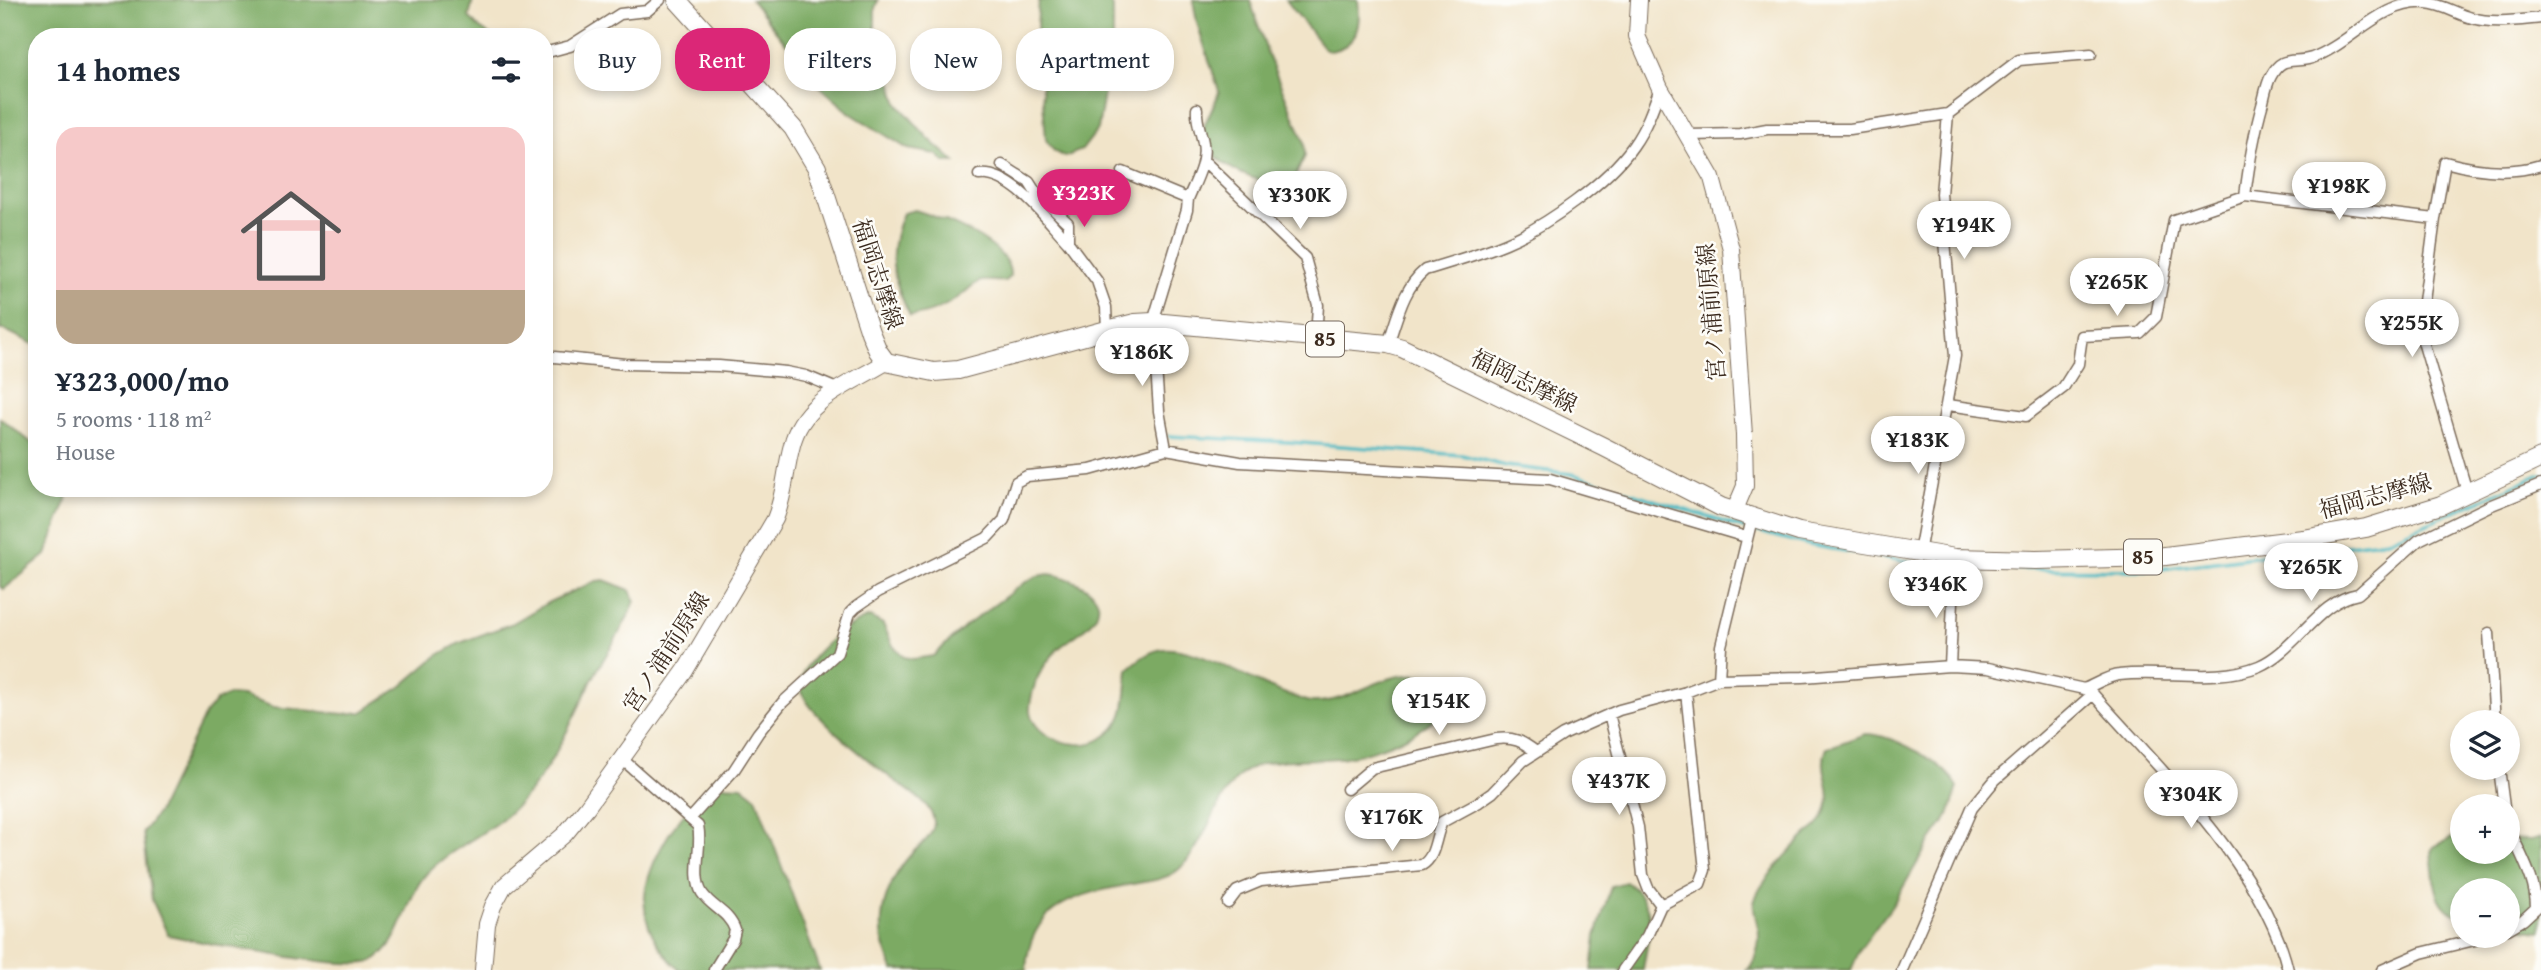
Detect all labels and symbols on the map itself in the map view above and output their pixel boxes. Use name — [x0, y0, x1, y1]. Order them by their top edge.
pin: ¥198K — [2290, 162, 2388, 222]
pin: ¥323K — [1035, 170, 1133, 229]
pin: ¥330K — [1251, 172, 1349, 231]
pin: ¥194K — [1915, 202, 2013, 261]
street label: 福岡志摩線 — [845, 214, 912, 334]
street label: 宮ノ浦前原線 — [1688, 242, 1733, 382]
pin: ¥265K — [2068, 258, 2166, 318]
pin: ¥255K — [2363, 300, 2461, 359]
road number: 85 — [1306, 322, 1344, 356]
pin: ¥186K — [1093, 328, 1191, 388]
street label: 福岡志摩線 — [1465, 341, 1583, 421]
pin: ¥183K — [1869, 416, 1967, 476]
street label: 福岡志摩線 — [2315, 465, 2435, 526]
road number: 85 — [2124, 540, 2162, 574]
pin: ¥265K — [2262, 544, 2360, 603]
pin: ¥346K — [1887, 560, 1985, 620]
street label: 宮ノ浦前原線 — [614, 585, 717, 719]
pin: ¥154K — [1390, 678, 1488, 737]
pin: ¥437K — [1570, 758, 1668, 817]
pin: ¥304K — [2142, 770, 2240, 830]
pin: ¥176K — [1343, 794, 1441, 853]

